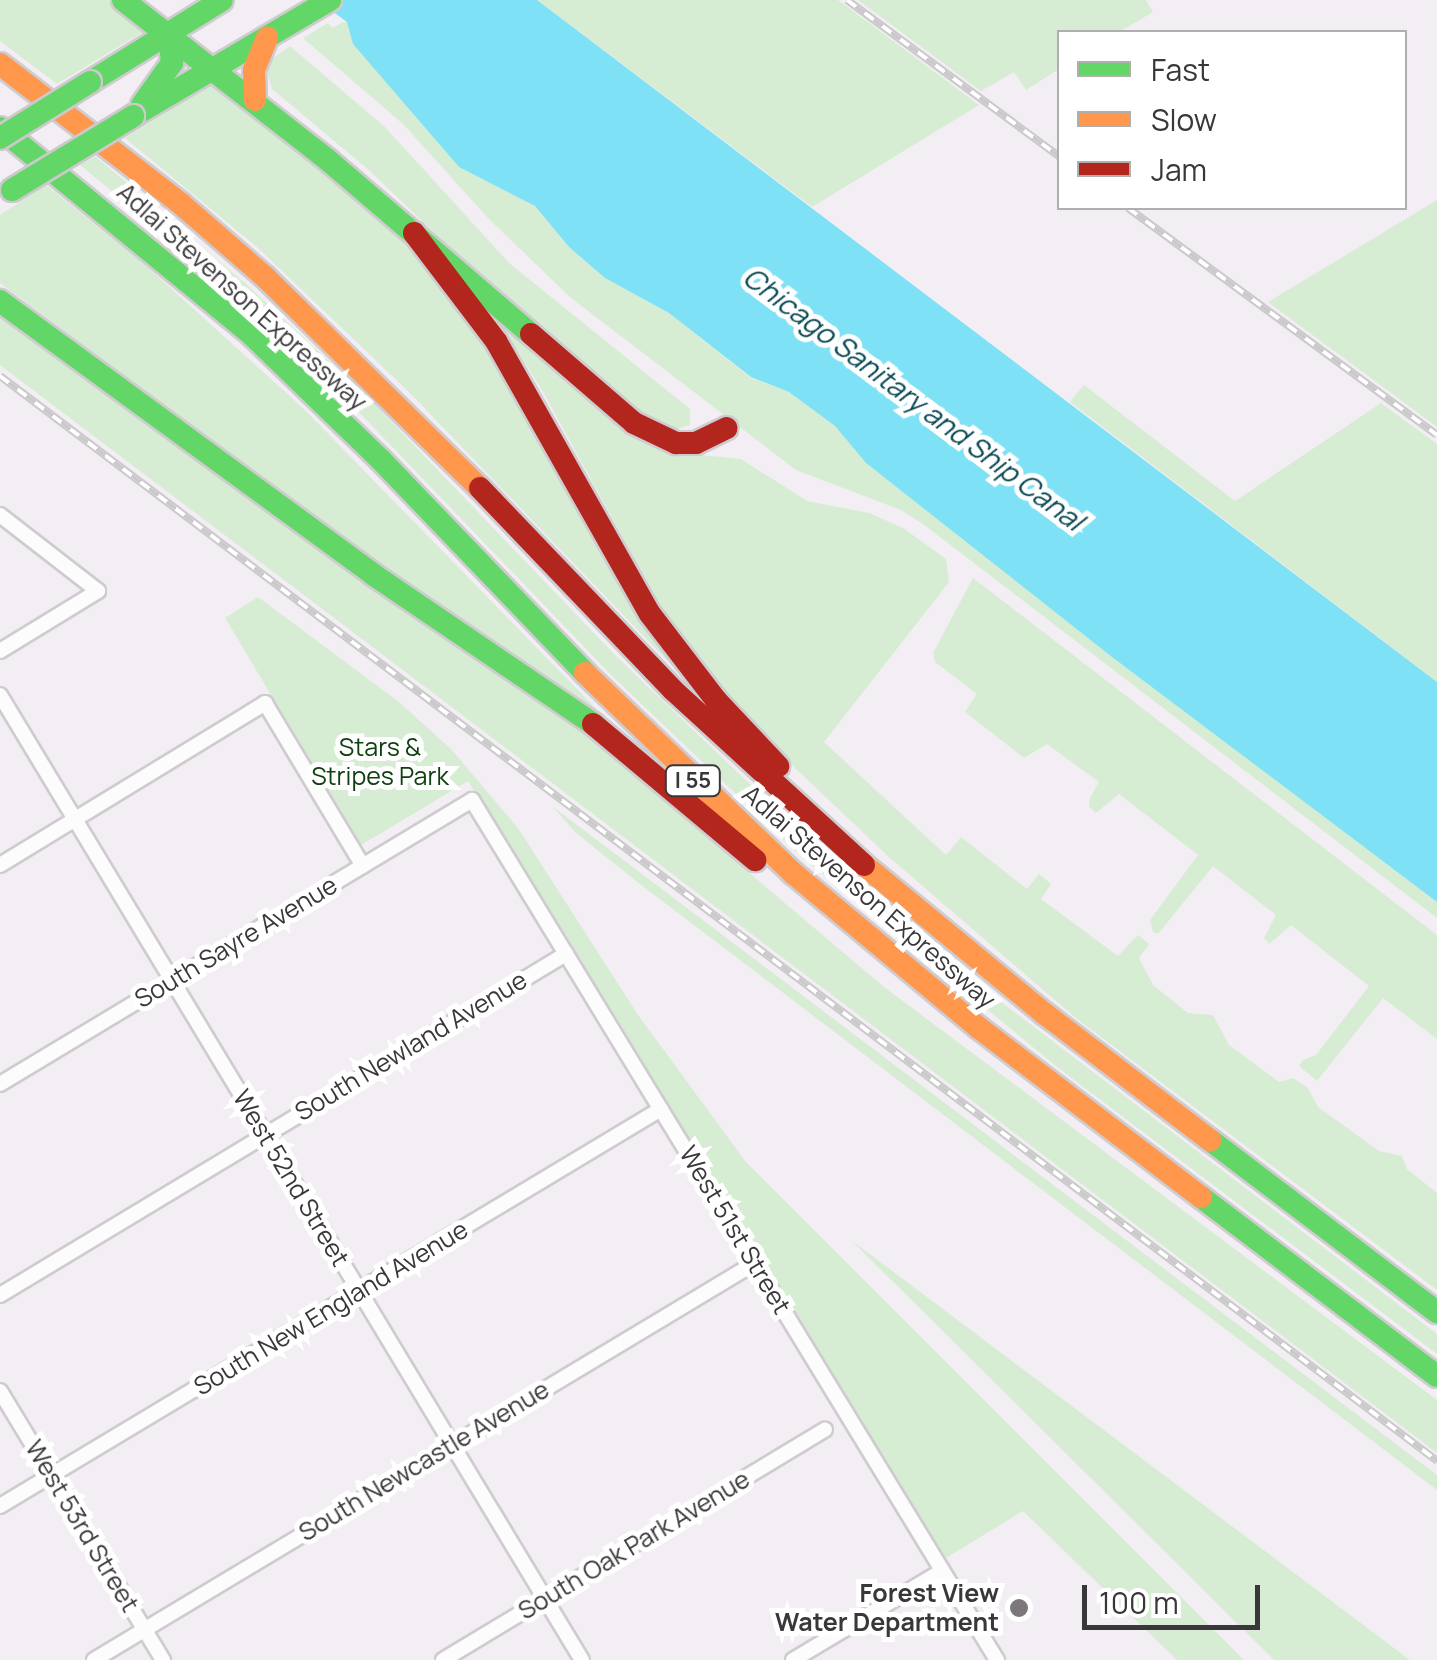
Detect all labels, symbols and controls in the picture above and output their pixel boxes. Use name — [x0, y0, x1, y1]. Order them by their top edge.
legend — [1057, 30, 1407, 210]
text: Fast — [1151, 49, 1210, 90]
text: Slow — [1151, 99, 1217, 140]
text: Jam — [1151, 149, 1207, 190]
street label: Adlai Stevenson Expressway — [111, 177, 373, 417]
water label: Chicago Sanitary and Ship Canal — [737, 259, 1091, 537]
park label: Stars & Stripes Park — [311, 733, 449, 792]
road number: I 55 — [663, 764, 723, 798]
street label: Adlai Stevenson Expressway — [736, 779, 1002, 1015]
street label: South Sayre Avenue — [129, 870, 343, 1014]
street label: South Newland Avenue — [290, 965, 532, 1127]
street label: West 52nd Street — [226, 1084, 356, 1272]
street label: West 51st Street — [673, 1141, 797, 1319]
street label: South New England Avenue — [189, 1214, 473, 1402]
street label: South Newcastle Avenue — [293, 1374, 555, 1548]
street label: West 53rd Street — [19, 1435, 145, 1617]
street label: South Oak Park Avenue — [513, 1464, 755, 1626]
scale bar — [1087, 1565, 1264, 1627]
place label: Forest View Water Department — [775, 1579, 999, 1638]
text: 100 m — [1099, 1582, 1179, 1623]
marker: Forest View Water Department — [1008, 1597, 1030, 1619]

